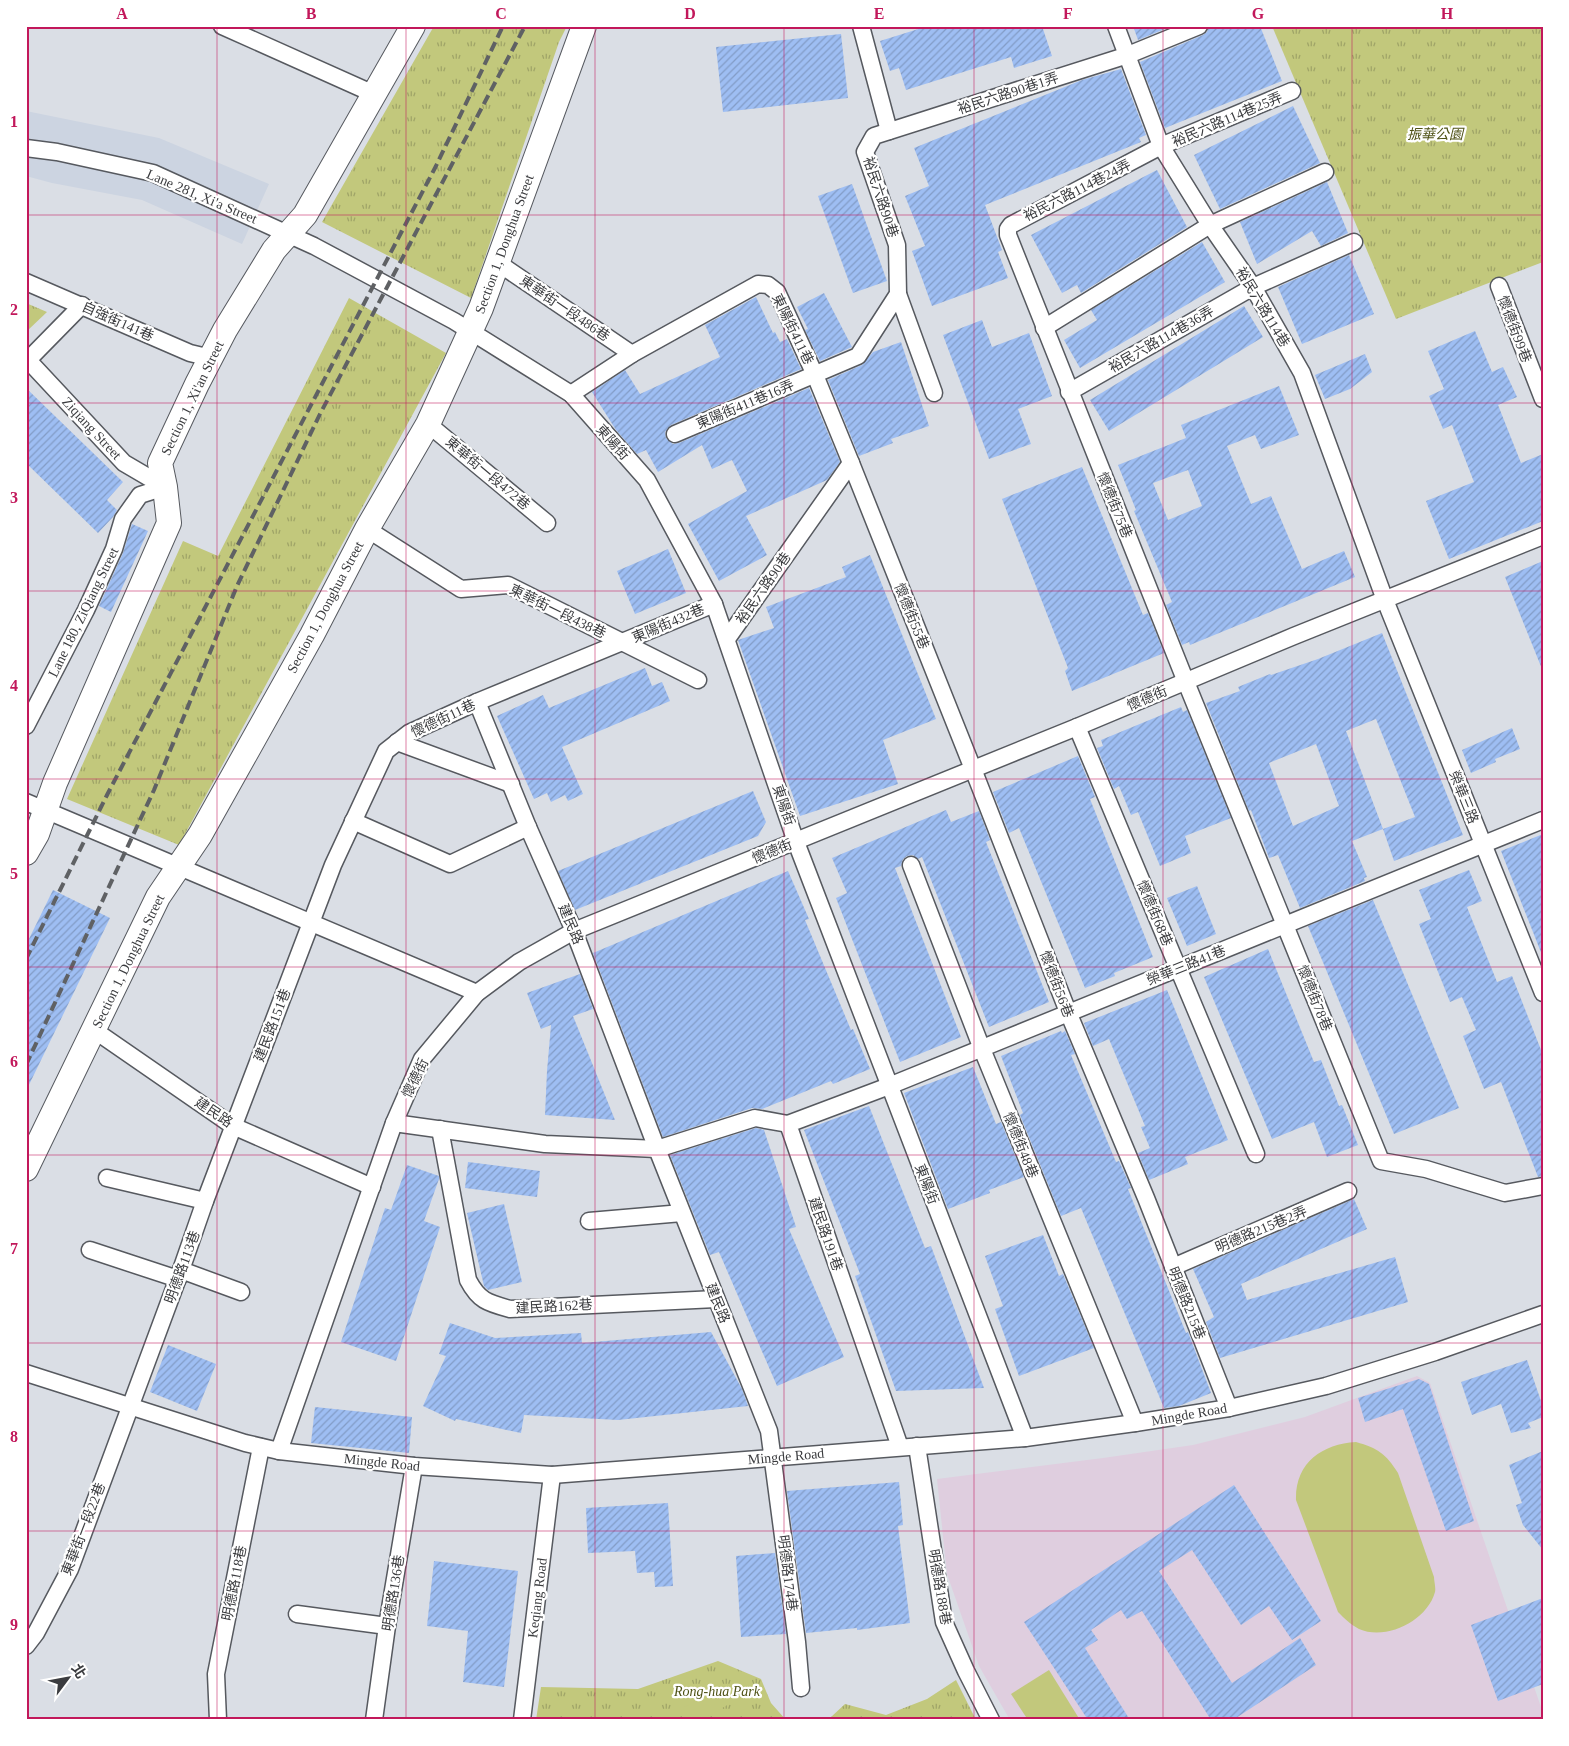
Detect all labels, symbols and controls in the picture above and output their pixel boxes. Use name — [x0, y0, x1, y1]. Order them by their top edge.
text: A — [116, 5, 128, 22]
text: B — [306, 5, 317, 22]
text: C — [495, 5, 507, 22]
text: D — [684, 5, 696, 22]
text: E — [874, 5, 884, 22]
text: F — [1063, 5, 1073, 22]
text: G — [1252, 5, 1265, 22]
text: H — [1441, 5, 1454, 22]
street label: 裕民六路90巷1弄 — [956, 70, 1060, 117]
street label: 裕民六路114巷25弄 — [1170, 89, 1285, 150]
text: 1 — [10, 113, 18, 130]
park label: 振華公園 — [1407, 127, 1465, 142]
street label: 裕民六路90巷 — [860, 155, 901, 239]
street label: 裕民六路114巷24弄 — [1021, 157, 1133, 224]
street label: Lane 281, Xi'a Street — [144, 166, 259, 227]
street label: Section 1, Donghua Street — [472, 172, 537, 316]
street label: 裕民六路114巷 — [1233, 265, 1292, 350]
street label: 東華街一段486巷 — [517, 273, 612, 344]
street label: 東陽街411巷 — [769, 292, 816, 367]
street label: 懷德街99巷 — [1495, 293, 1535, 365]
street label: 自強街141巷 — [80, 299, 156, 344]
text: 2 — [10, 301, 18, 318]
street label: 裕民六路114巷36弄 — [1106, 303, 1216, 376]
street label: Section 1, Xi'an Street — [158, 338, 227, 458]
street label: 東陽街411巷16弄 — [694, 377, 796, 432]
street label: Ziqiang Street — [59, 394, 124, 463]
street label: 東陽街 — [593, 422, 632, 463]
street label: 東華街一段472巷 — [443, 434, 533, 513]
street label: 懷德街75巷 — [1094, 470, 1136, 540]
text: 3 — [10, 489, 18, 506]
street label: Section 1, Donghua Street — [284, 539, 367, 676]
street label: Lane 180, ZiQiang Street — [46, 545, 121, 679]
street label: 裕民六路90巷 — [733, 550, 794, 627]
street label: 懷德街55巷 — [891, 581, 933, 651]
street label: 東華街一段438巷 — [507, 582, 608, 641]
street label: 東陽街432巷 — [630, 602, 707, 645]
text: 4 — [10, 677, 18, 694]
street label: 懷德街 — [1125, 682, 1169, 714]
street label: 懷德街11巷 — [408, 696, 478, 740]
street label: 榮華三路 — [1446, 768, 1481, 826]
street label: 東陽街 — [770, 783, 797, 827]
street label: 懷德街 — [750, 836, 794, 866]
text: 5 — [10, 865, 18, 882]
street label: 懷德街68巷 — [1134, 878, 1176, 948]
street label: Section 1, Donghua Street — [89, 892, 167, 1031]
street label: 建民路 — [555, 902, 586, 946]
street label: 榮華三路41巷 — [1144, 943, 1228, 988]
street label: 懷德街56巷 — [1037, 948, 1077, 1020]
street label: 懷德街78巷 — [1294, 963, 1336, 1033]
street label: 建民路151巷 — [252, 987, 293, 1064]
text: 6 — [10, 1053, 18, 1070]
street label: 懷德街 — [399, 1056, 431, 1100]
street label: 建民路 — [192, 1094, 235, 1130]
street label: 懷德街48巷 — [1000, 1110, 1042, 1180]
street label: 東陽街 — [912, 1162, 941, 1206]
street label: 建民路191巷 — [806, 1195, 845, 1273]
street label: 明德路215巷2弄 — [1213, 1202, 1309, 1256]
street label: 明德路113巷 — [161, 1228, 203, 1306]
text: 7 — [10, 1240, 18, 1257]
street label: 明德路215巷 — [1165, 1264, 1209, 1342]
street label: 建民路 — [703, 1281, 732, 1325]
street label: 建民路162巷 — [515, 1297, 593, 1316]
street label: Mingde Road — [1150, 1400, 1228, 1429]
text: 8 — [10, 1428, 18, 1445]
street label: Mingde Road — [747, 1446, 825, 1467]
street label: Mingde Road — [343, 1451, 421, 1474]
street label: 東華街一段22巷 — [59, 1481, 108, 1578]
street label: 明德路174巷 — [775, 1534, 801, 1612]
street label: 明德路118巷 — [219, 1544, 249, 1622]
street label: 明德路188巷 — [925, 1548, 955, 1626]
street label: 明德路136巷 — [379, 1554, 407, 1632]
street label: Keqiang Road — [525, 1557, 550, 1639]
text: 9 — [10, 1616, 18, 1633]
north arrow — [42, 1654, 92, 1704]
text: 北 — [69, 1661, 89, 1681]
park label: Rong-hua Park — [673, 1684, 761, 1699]

